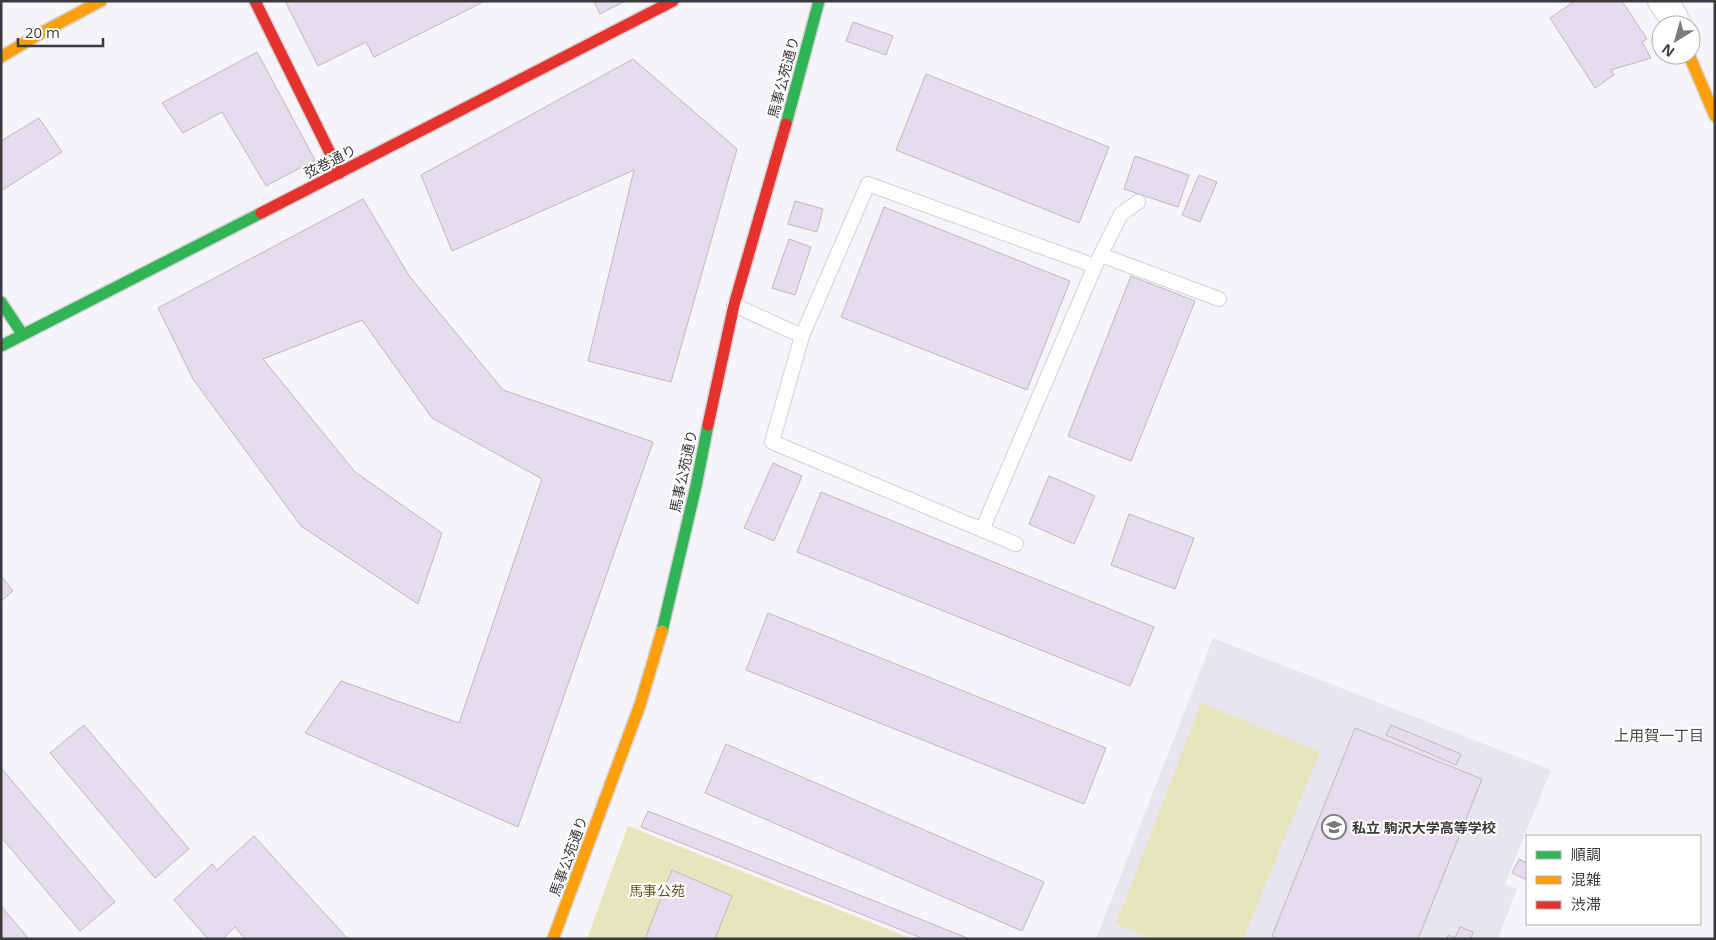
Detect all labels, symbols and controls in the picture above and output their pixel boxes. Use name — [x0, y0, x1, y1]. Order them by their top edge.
scale bar — [18, 15, 102, 47]
north arrow — [1651, 15, 1701, 65]
text: 20 m — [25, 22, 60, 42]
street label: 馬事公苑通り — [763, 34, 803, 120]
text: N — [1658, 40, 1678, 62]
street label: 弦巻通り — [301, 140, 359, 182]
street label: 馬事公苑通り — [665, 428, 701, 514]
district label: 上用賀一丁目 — [1614, 725, 1704, 745]
street label: 馬事公苑通り — [545, 813, 591, 899]
school or university icon: 私立 駒沢大学高等学校 — [1321, 814, 1347, 840]
place label: 私立 駒沢大学高等学校 — [1352, 818, 1496, 837]
legend — [1526, 835, 1701, 925]
text: 順調 — [1571, 844, 1601, 864]
text: 混雑 — [1571, 869, 1601, 889]
park label: 馬事公苑 — [629, 881, 685, 900]
text: 渋滞 — [1571, 894, 1601, 914]

